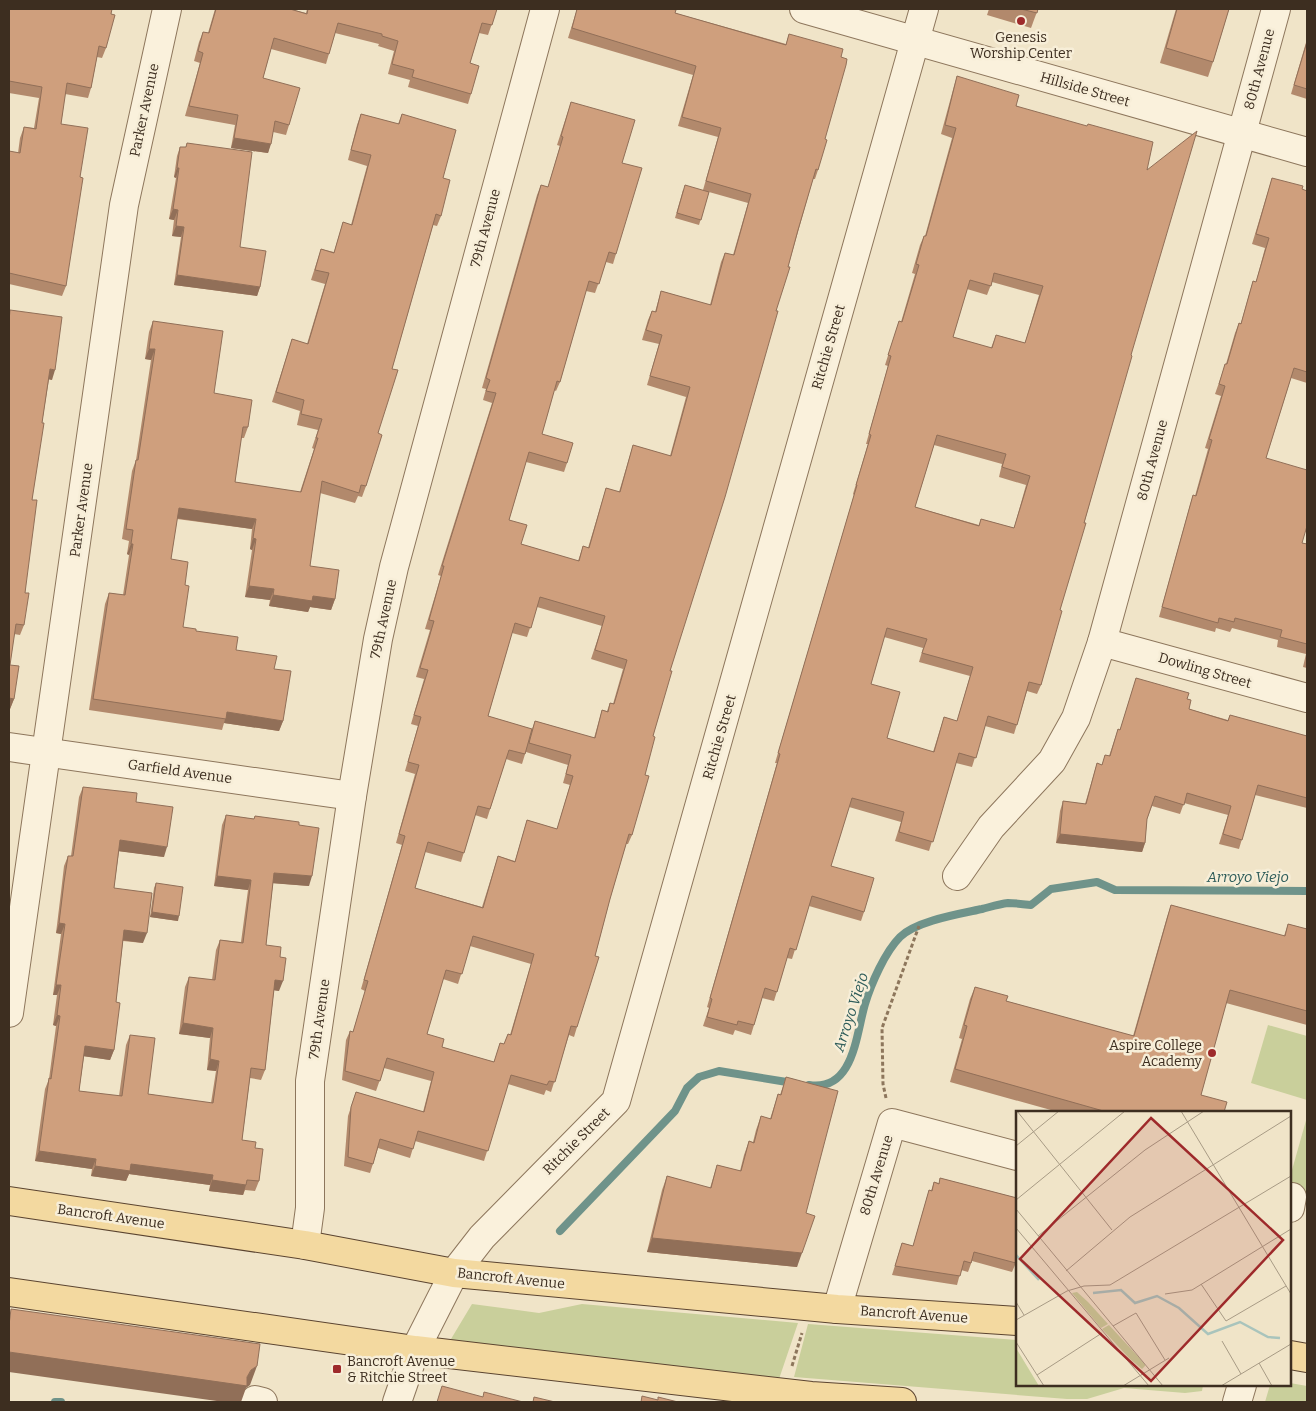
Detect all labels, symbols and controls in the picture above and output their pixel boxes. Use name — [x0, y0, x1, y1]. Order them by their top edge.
marker: Genesis Worship Center — [1015, 15, 1027, 27]
street label: 80th Avenue — [1241, 27, 1278, 111]
place label: Genesis Worship Center — [970, 29, 1072, 62]
street label: Parker Avenue — [126, 62, 163, 158]
street label: Hillside Street — [1038, 69, 1132, 110]
street label: 79th Avenue — [467, 187, 504, 269]
street label: Ritchie Street — [808, 303, 849, 392]
street label: 80th Avenue — [1134, 418, 1171, 502]
street label: Parker Avenue — [66, 462, 97, 558]
street label: 79th Avenue — [367, 578, 400, 660]
street label: Dowling Street — [1156, 649, 1253, 692]
street label: Ritchie Street — [699, 693, 740, 782]
street label: Garfield Avenue — [127, 756, 233, 787]
water label: Arroyo Viejo — [1206, 868, 1289, 886]
water label: Arroyo Viejo — [829, 970, 872, 1055]
street label: 79th Avenue — [305, 978, 334, 1060]
place label: Aspire College Academy — [1109, 1037, 1203, 1070]
marker: Aspire College Academy — [1206, 1047, 1218, 1059]
street label: Ritchie Street — [539, 1104, 613, 1178]
inset map — [1016, 1111, 1291, 1386]
street label: 80th Avenue — [856, 1133, 897, 1217]
street label: Bancroft Avenue — [56, 1201, 166, 1232]
street label: Bancroft Avenue — [456, 1264, 566, 1293]
street label: Bancroft Avenue — [859, 1302, 969, 1327]
place label: Bancroft Avenue & Ritchie Street — [347, 1353, 455, 1386]
marker: Bancroft Avenue & Ritchie Street — [331, 1363, 343, 1375]

